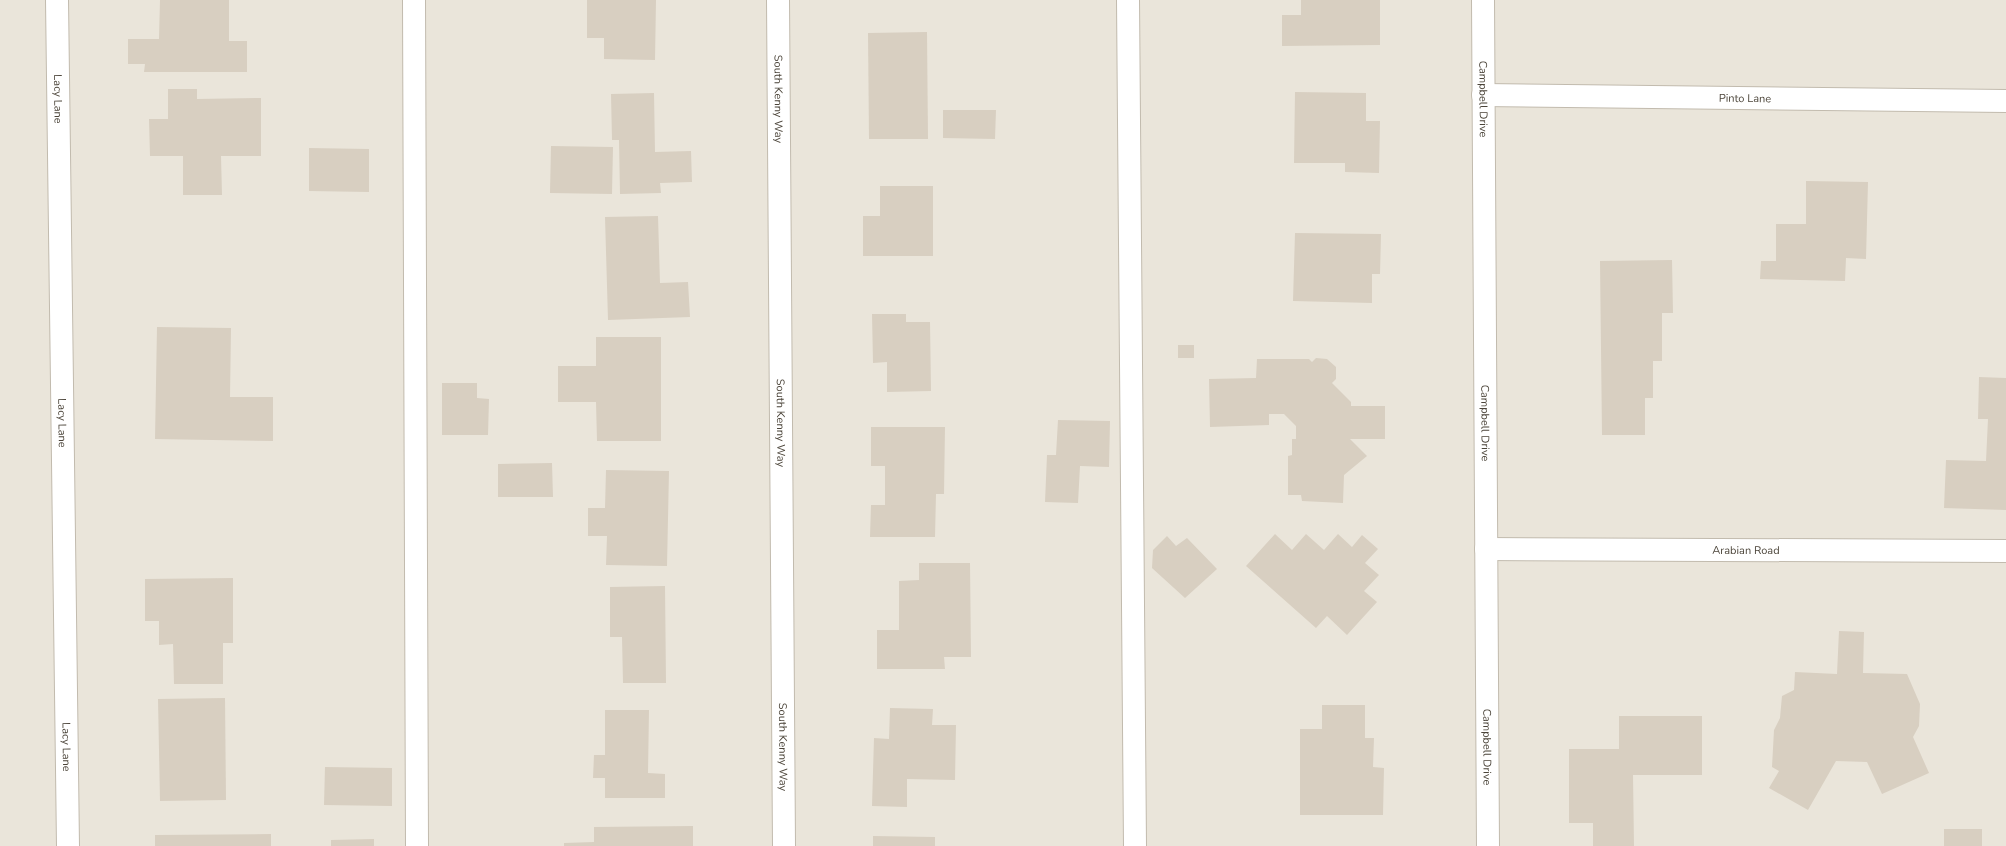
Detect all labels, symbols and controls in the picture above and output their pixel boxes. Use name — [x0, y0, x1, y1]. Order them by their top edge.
street label: South Kenny Way — [771, 55, 787, 144]
street label: Campbell Drive — [1476, 61, 1491, 138]
street label: Lacy Lane — [50, 74, 66, 124]
street label: Pinto Lane — [1719, 90, 1771, 106]
street label: South Kenny Way — [773, 379, 789, 468]
street label: Campbell Drive — [1478, 385, 1493, 462]
street label: Lacy Lane — [55, 398, 70, 448]
street label: Arabian Road — [1712, 542, 1780, 558]
street label: South Kenny Way — [775, 703, 791, 792]
street label: Campbell Drive — [1480, 709, 1495, 786]
street label: Lacy Lane — [59, 722, 75, 772]

